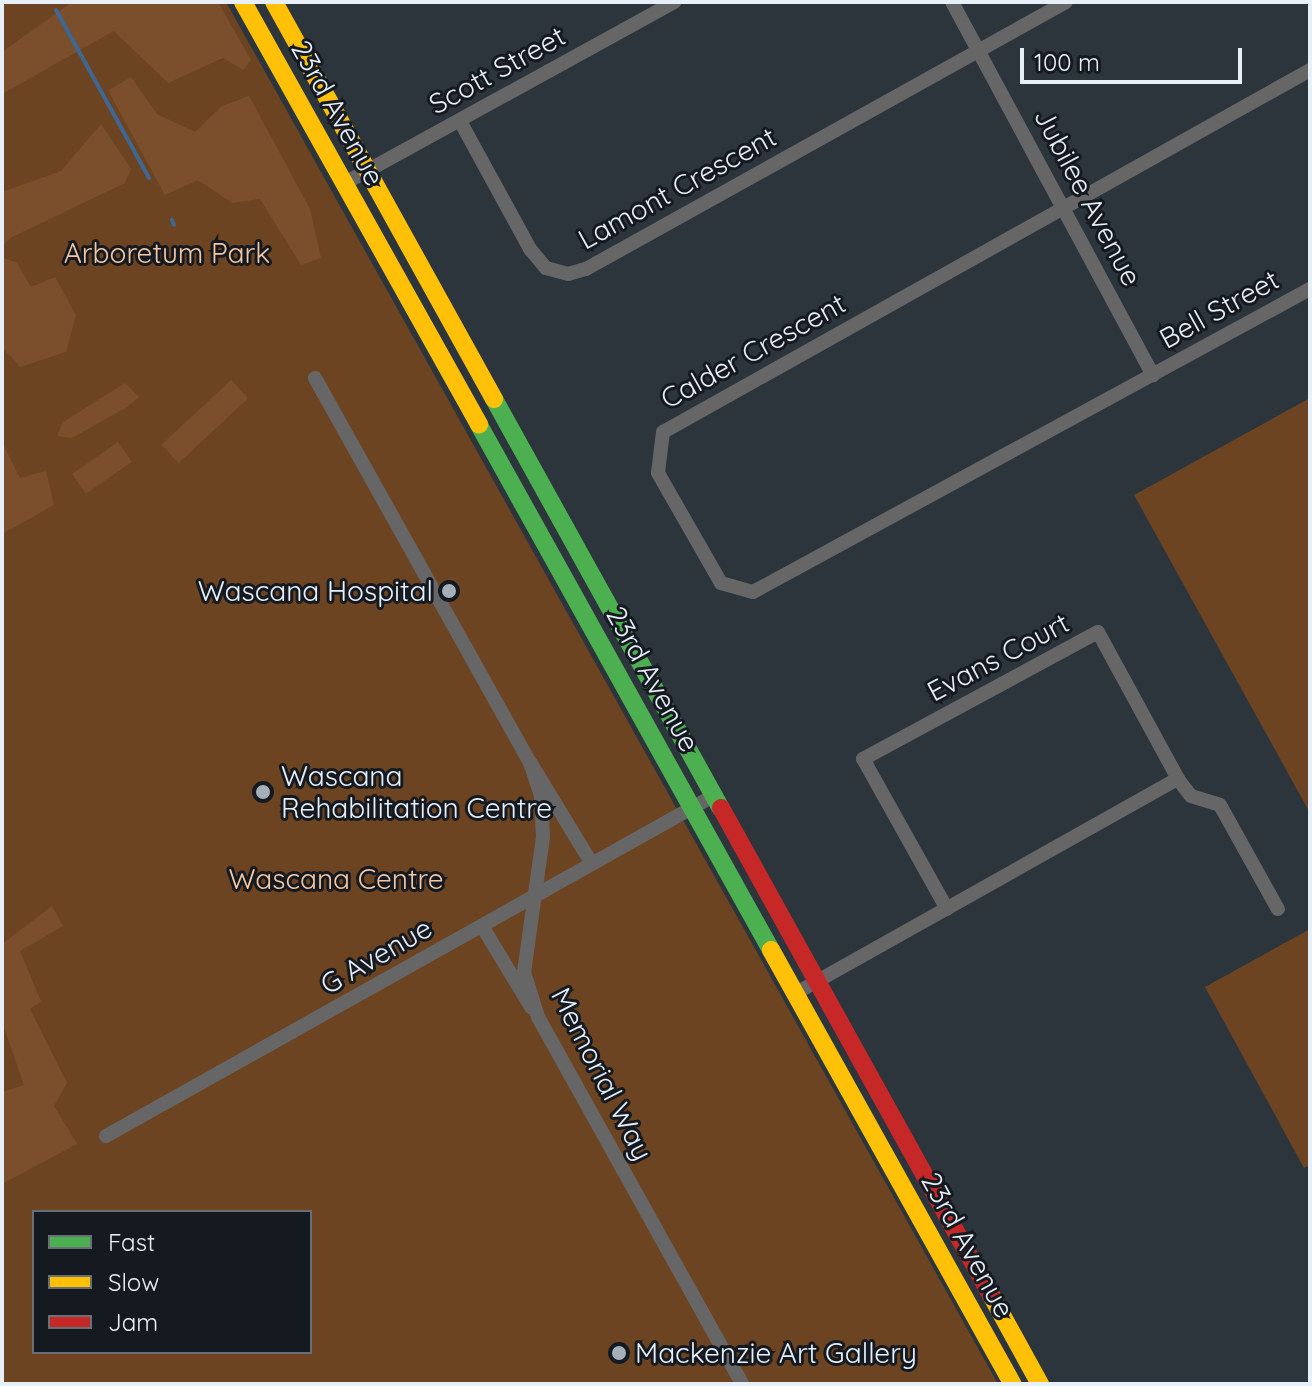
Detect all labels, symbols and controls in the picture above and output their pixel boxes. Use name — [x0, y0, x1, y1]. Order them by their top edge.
street label: Scott Street — [423, 19, 571, 121]
scale bar — [1024, 32, 1246, 82]
street label: 23rd Avenue — [284, 35, 392, 191]
text: 100 m — [1034, 47, 1100, 77]
street label: Jubilee Avenue — [1027, 103, 1149, 291]
street label: Lamont Crescent — [572, 120, 782, 256]
park label: Arboretum Park — [64, 236, 270, 270]
street label: Bell Street — [1154, 263, 1284, 355]
street label: Calder Crescent — [655, 286, 851, 416]
place label: Wascana Hospital — [198, 574, 433, 608]
marker: Wascana Hospital — [440, 582, 458, 600]
street label: 23rd Avenue — [599, 601, 707, 757]
street label: Evans Court — [921, 606, 1075, 708]
place label: Wascana Rehabilitation Centre — [281, 759, 552, 825]
marker: Wascana Rehabilitation Centre — [252, 781, 274, 803]
park label: Wascana Centre — [229, 862, 443, 896]
street label: G Avenue — [314, 911, 438, 1001]
street label: Memorial Way — [544, 982, 660, 1166]
street label: 23rd Avenue — [914, 1167, 1022, 1323]
legend — [32, 1210, 312, 1354]
text: Fast — [108, 1227, 155, 1257]
text: Slow — [108, 1267, 159, 1297]
text: Jam — [108, 1307, 158, 1337]
place label: Mackenzie Art Gallery — [635, 1336, 917, 1370]
marker: Mackenzie Art Gallery — [610, 1344, 628, 1362]

